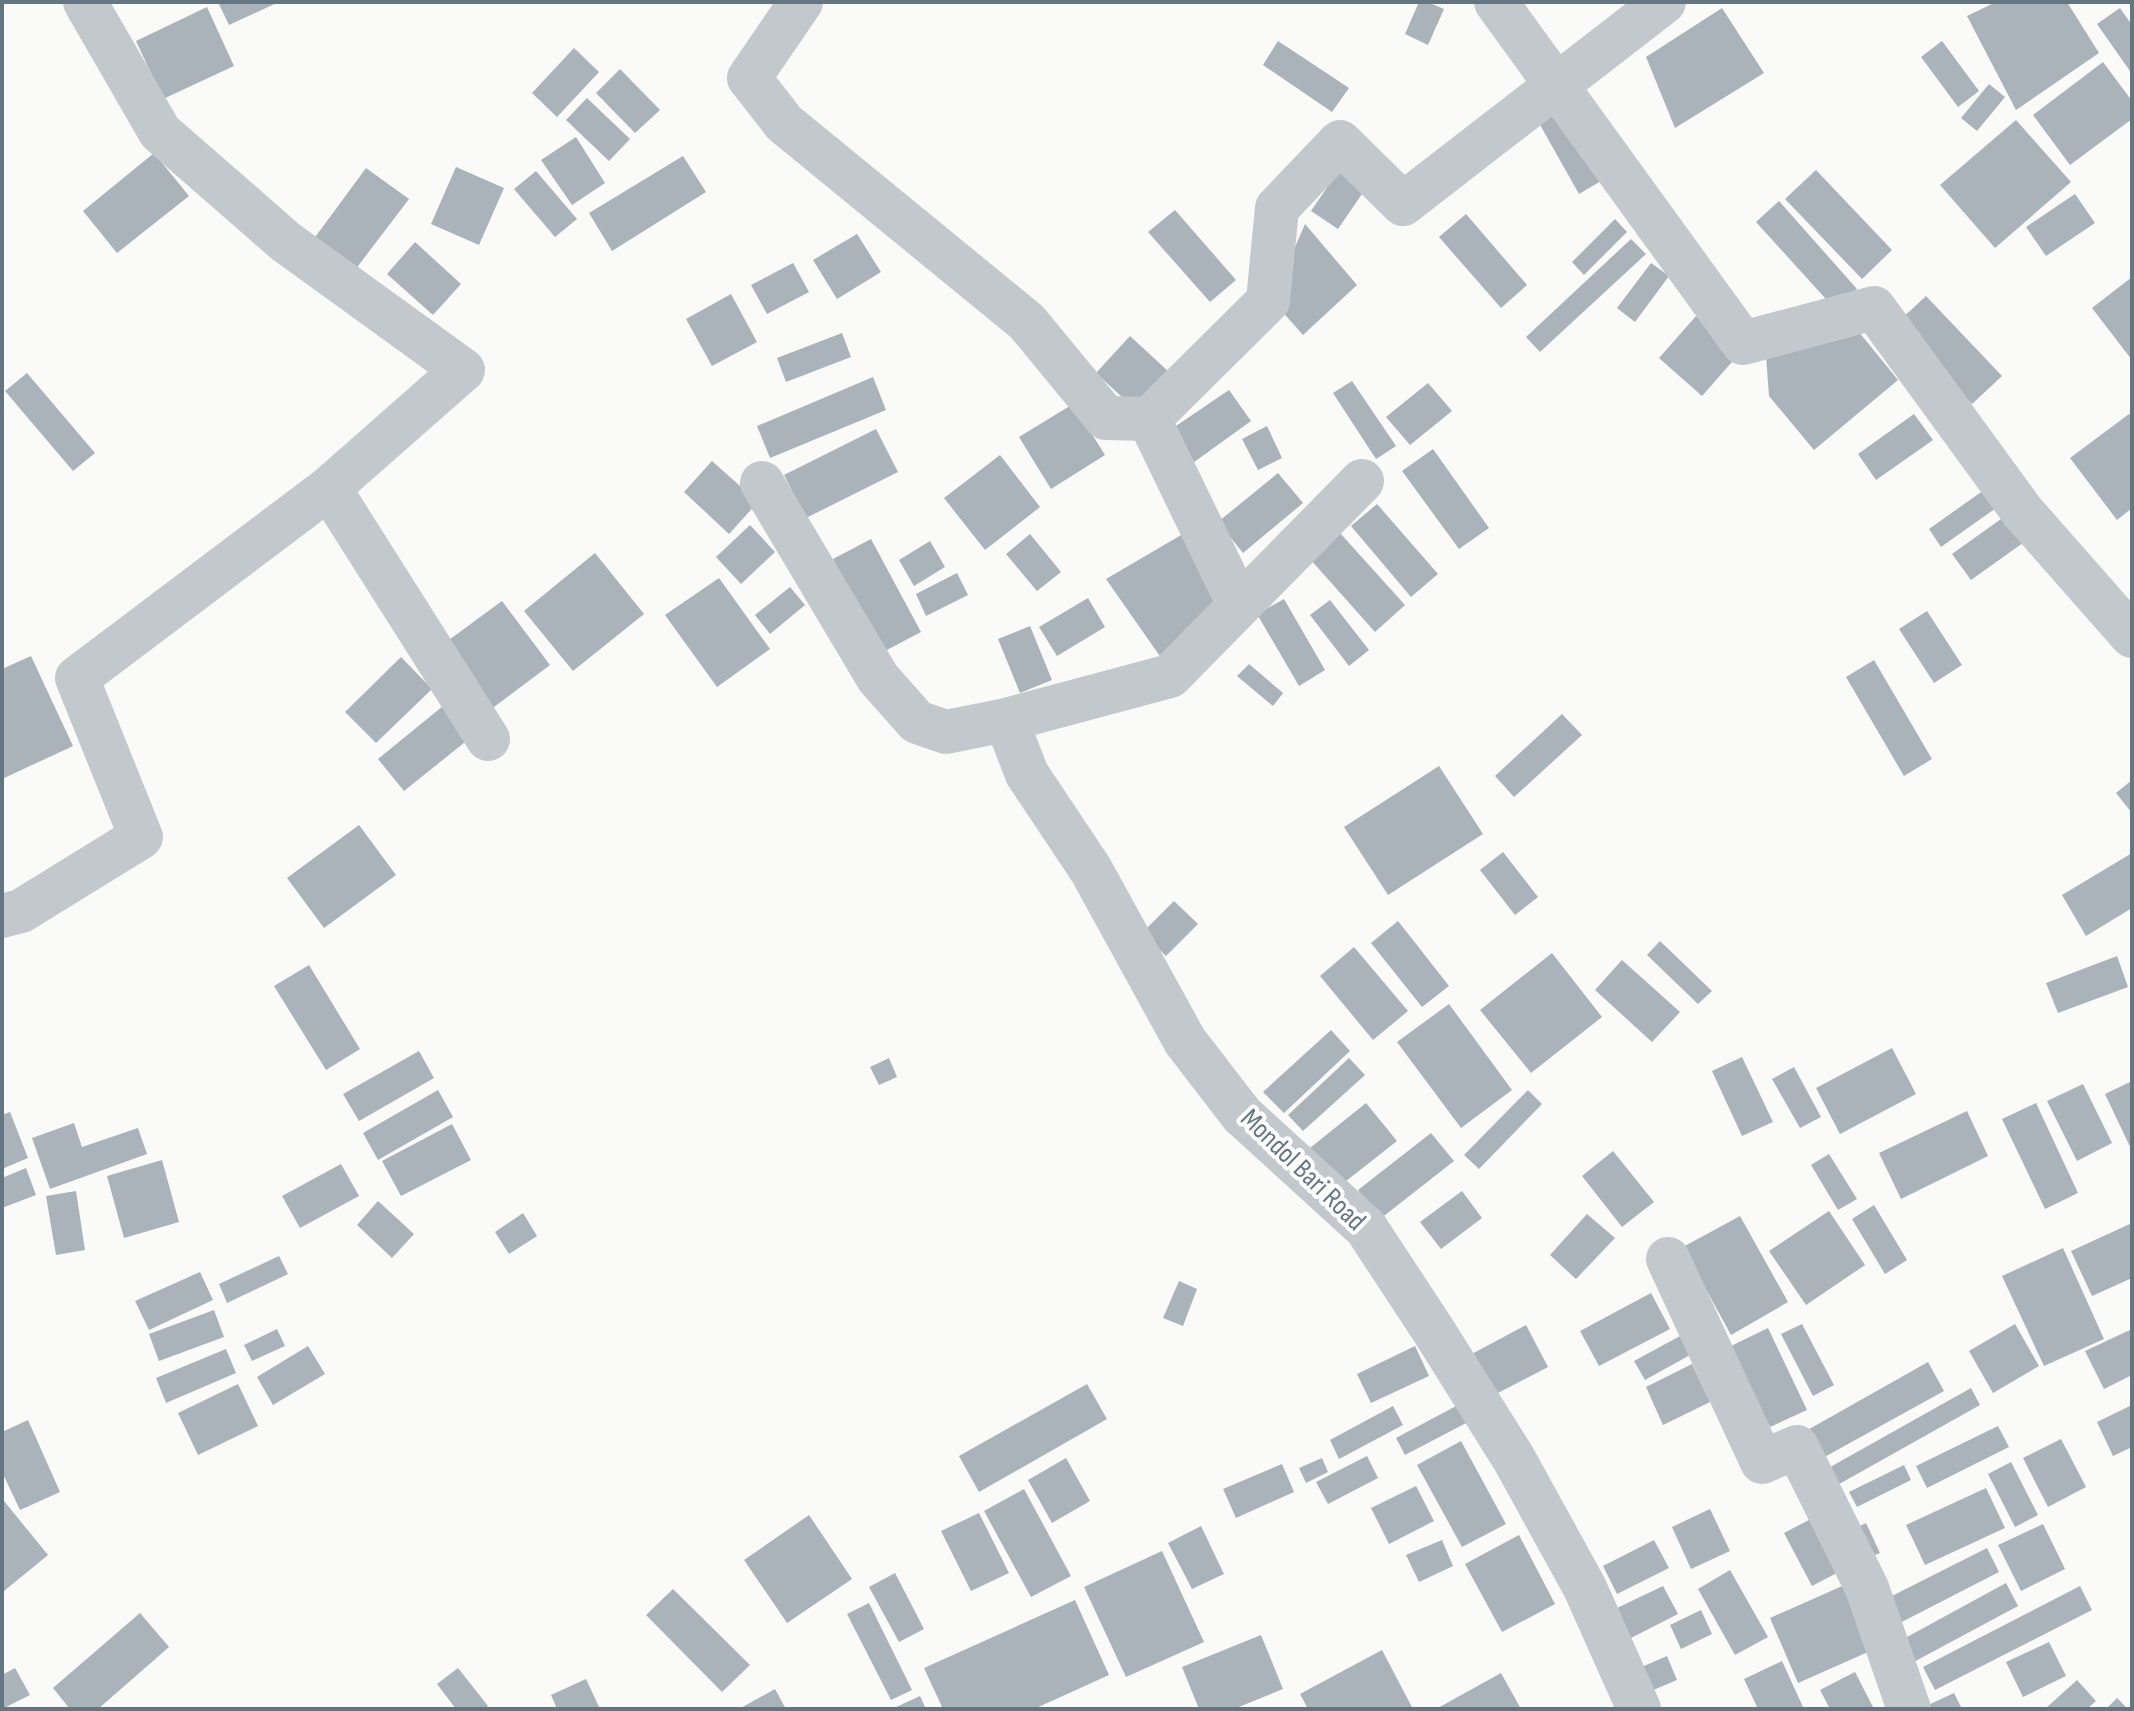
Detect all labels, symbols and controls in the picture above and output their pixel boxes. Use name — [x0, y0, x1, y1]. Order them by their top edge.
street label: Mondol Bari Road — [1234, 1102, 1372, 1238]

